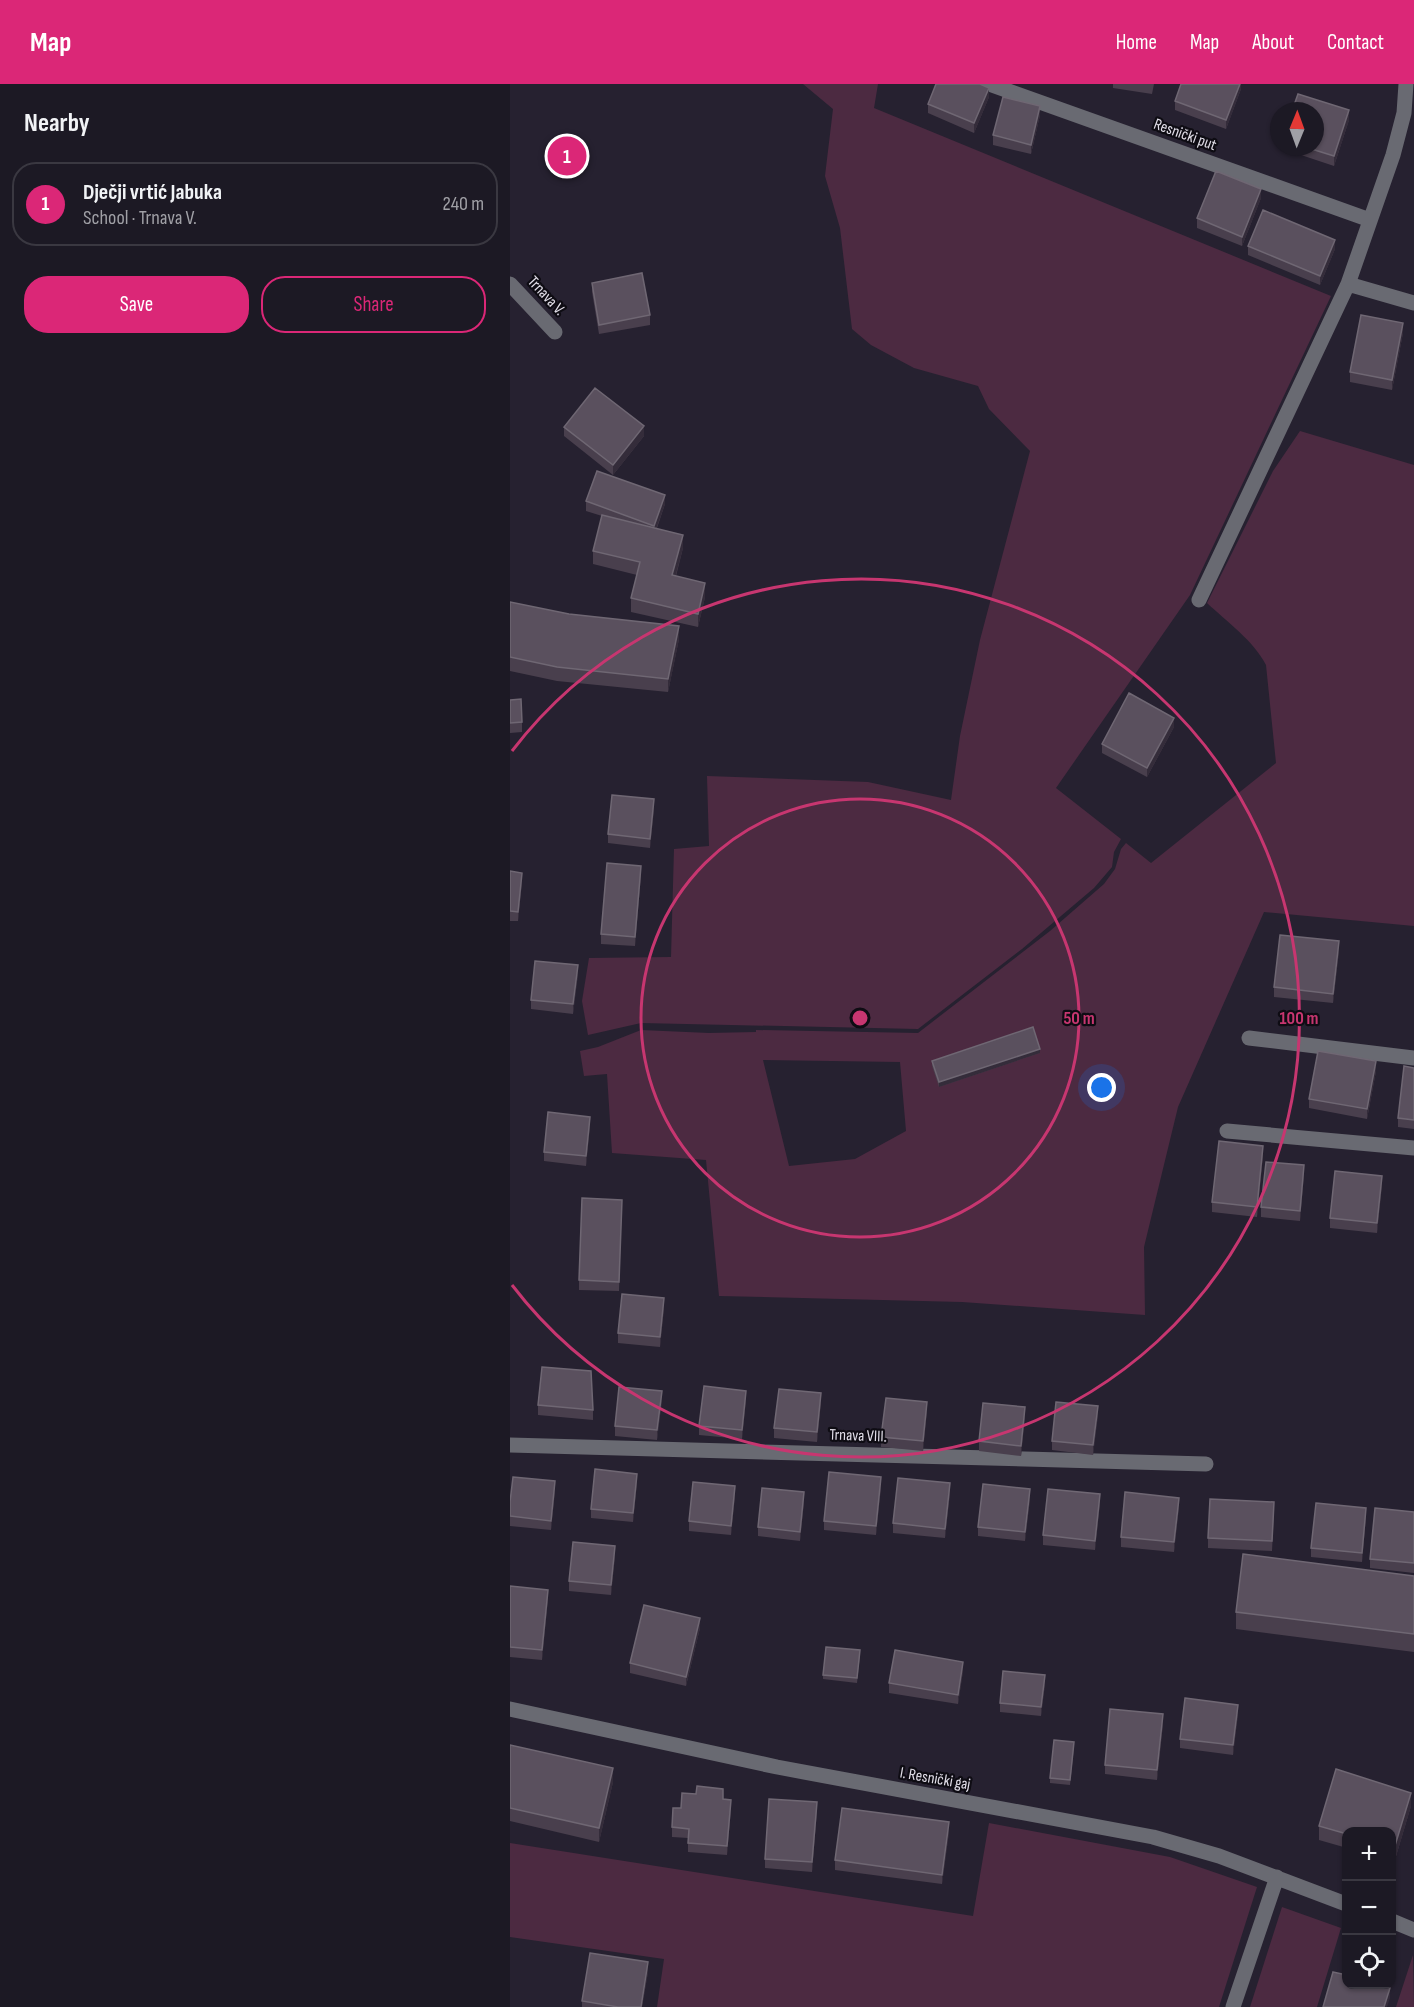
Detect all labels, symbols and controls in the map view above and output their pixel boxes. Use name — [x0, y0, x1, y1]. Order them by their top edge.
text: Map — [30, 26, 71, 59]
text: Home — [1116, 30, 1157, 55]
text: Map — [1190, 30, 1219, 55]
text: About — [1252, 30, 1294, 55]
text: Contact — [1327, 30, 1384, 55]
north arrow — [1270, 102, 1324, 156]
text: Nearby — [24, 108, 90, 139]
street label: Resnički put — [1151, 115, 1219, 155]
pin: 1 — [548, 134, 586, 178]
text: Dječji vrtić Jabuka — [83, 179, 222, 206]
text: 1 — [42, 192, 49, 216]
text: 240 m — [443, 192, 484, 216]
text: School · Trnava V. — [83, 206, 197, 230]
street label: Trnava V. — [523, 273, 569, 319]
button: Save — [24, 276, 249, 333]
button: Share — [261, 276, 486, 333]
centre of rings — [850, 1008, 870, 1028]
text: 50 m — [1063, 1008, 1095, 1029]
text: 100 m — [1280, 1008, 1319, 1029]
your location — [1087, 1073, 1116, 1102]
street label: Trnava VIII. — [829, 1426, 887, 1446]
street label: I. Resnički gaj — [898, 1763, 972, 1795]
map controls — [1342, 1827, 1396, 1989]
button: + — [1342, 1827, 1396, 1881]
button: − — [1342, 1881, 1396, 1935]
button: locate — [1342, 1935, 1396, 1989]

